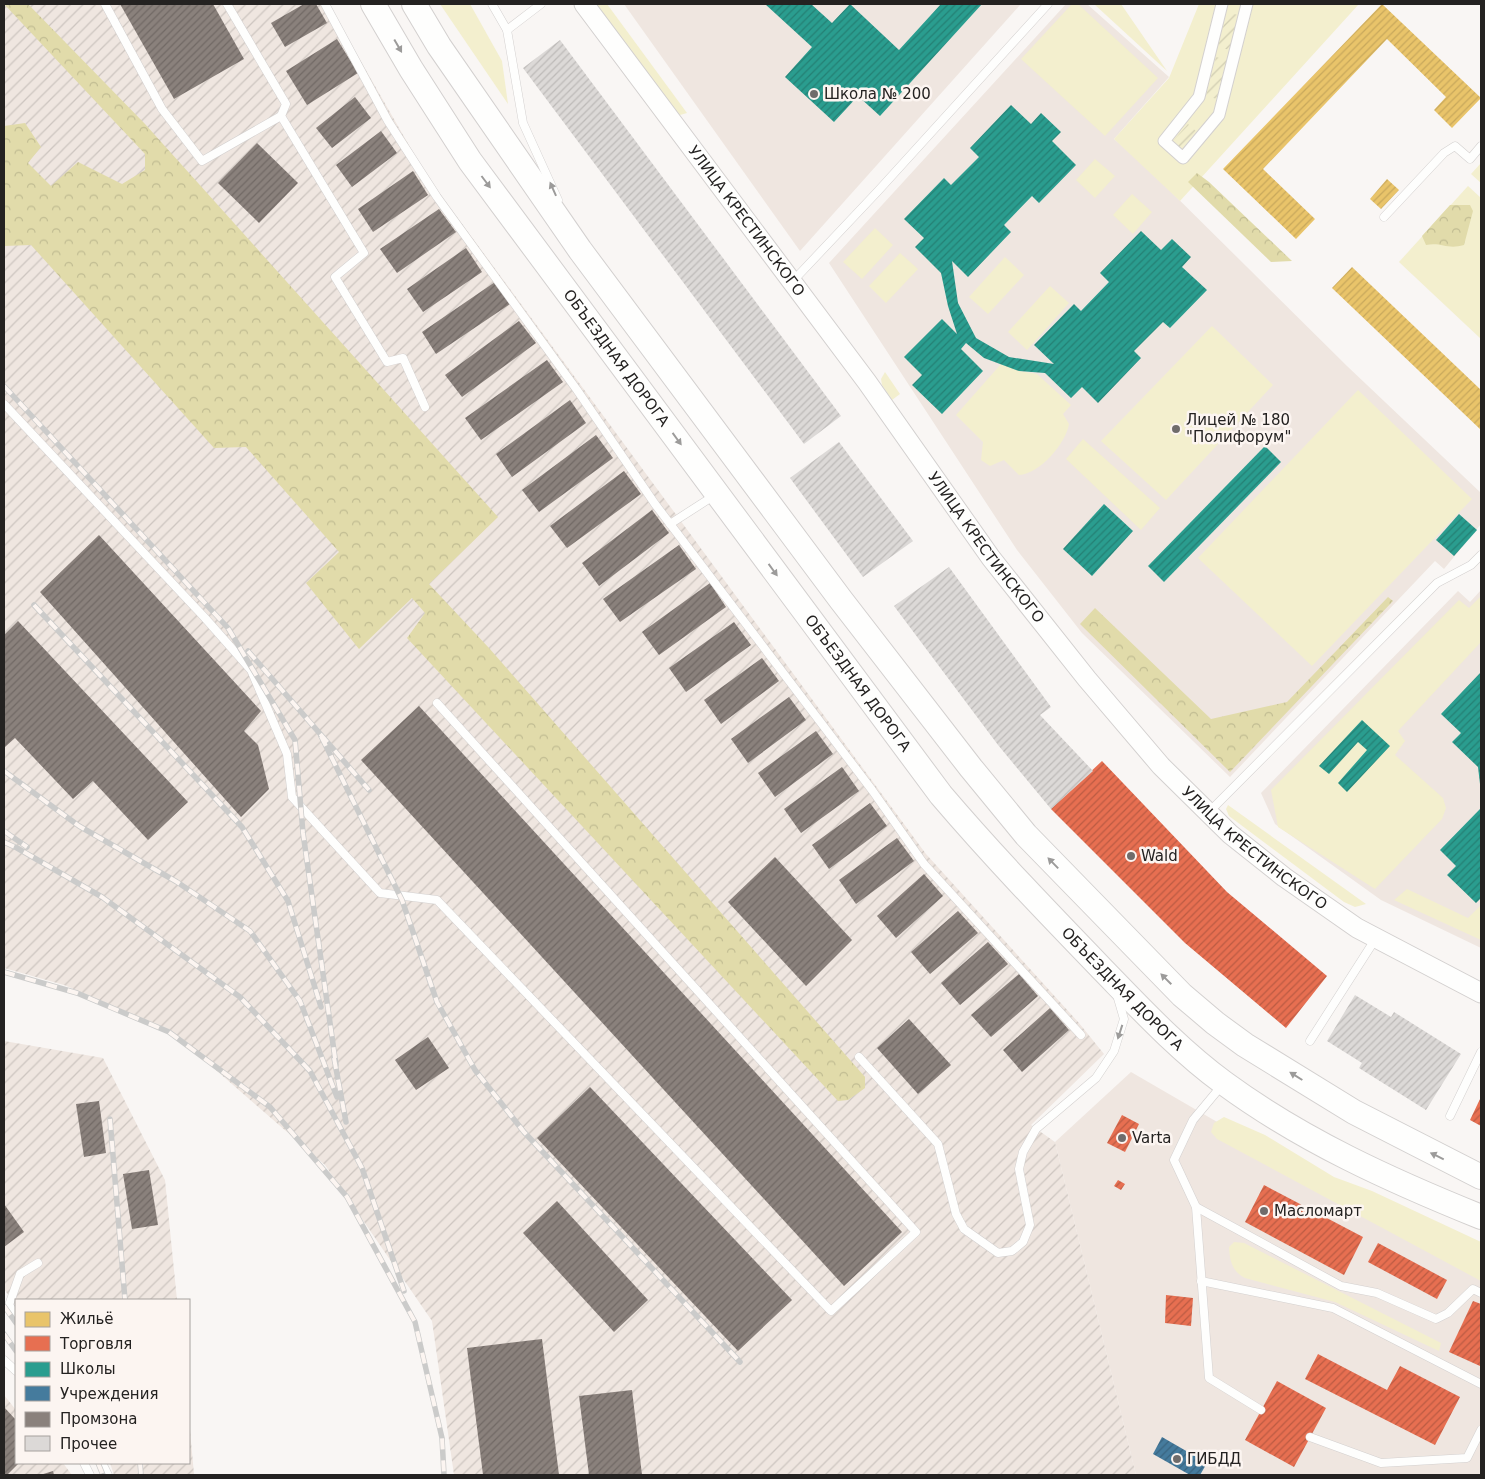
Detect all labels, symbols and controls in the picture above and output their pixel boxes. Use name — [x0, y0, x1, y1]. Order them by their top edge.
one-way arrow — [393, 39, 402, 52]
place label: Школа № 200 — [824, 85, 931, 103]
marker: Школа № 200 — [808, 88, 820, 100]
street label: УЛИЦА КРЕСТИНСКОГО — [684, 142, 809, 300]
one-way arrow — [481, 175, 491, 189]
one-way arrow — [548, 182, 556, 196]
street label: ОБЪЕЗДНАЯ ДОРОГА — [560, 286, 674, 431]
place label: Лицей № 180 "Полифорум" — [1186, 411, 1291, 446]
marker: Лицей № 180 "Полифорум" — [1170, 423, 1182, 435]
one-way arrow — [671, 432, 682, 445]
street label: УЛИЦА КРЕСТИНСКОГО — [924, 468, 1048, 627]
one-way arrow — [768, 563, 778, 577]
street label: ОБЪЕЗДНАЯ ДОРОГА — [801, 611, 915, 756]
street label: УЛИЦА КРЕСТИНСКОГО — [1178, 783, 1331, 913]
place label: Wald — [1141, 847, 1178, 865]
marker: Wald — [1125, 850, 1137, 862]
one-way arrow — [1047, 857, 1059, 869]
street label: ОБЪЕЗДНАЯ ДОРОГА — [1058, 924, 1188, 1055]
one-way arrow — [1161, 973, 1173, 985]
one-way arrow — [1116, 1024, 1123, 1039]
one-way arrow — [1289, 1071, 1302, 1081]
place label: Varta — [1132, 1129, 1172, 1147]
marker: Varta — [1116, 1132, 1128, 1144]
one-way arrow — [1430, 1152, 1444, 1160]
place label: Масломарт — [1274, 1202, 1362, 1220]
marker: Масломарт — [1258, 1205, 1270, 1217]
legend — [15, 1299, 190, 1464]
text: Жильё — [60, 1310, 114, 1328]
text: Торговля — [59, 1335, 132, 1353]
text: Школы — [60, 1360, 116, 1378]
text: Учреждения — [60, 1385, 158, 1403]
text: Промзона — [60, 1410, 137, 1428]
text: Прочее — [60, 1435, 117, 1453]
place label: ГИБДД — [1187, 1450, 1241, 1468]
marker: ГИБДД — [1171, 1453, 1183, 1465]

